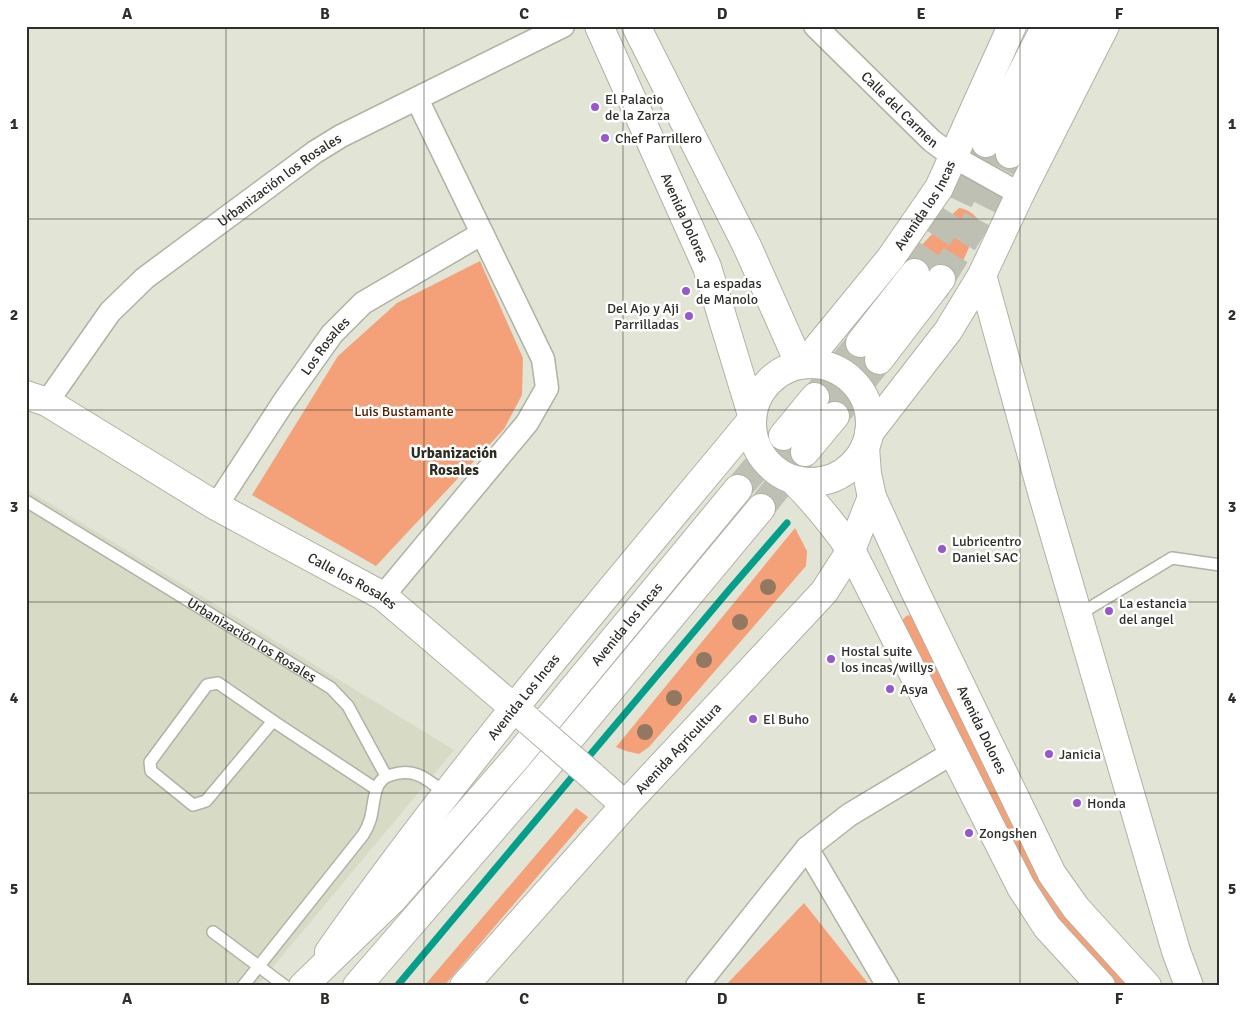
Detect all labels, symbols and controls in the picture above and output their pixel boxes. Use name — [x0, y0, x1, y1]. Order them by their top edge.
text: A — [122, 4, 133, 24]
text: B — [320, 4, 330, 24]
text: C — [519, 4, 529, 24]
text: D — [717, 4, 728, 24]
text: E — [916, 4, 926, 24]
text: F — [1115, 4, 1124, 24]
street label: Calle del Carmen — [857, 68, 941, 152]
place label: El Palacio de la Zarza — [605, 91, 670, 124]
marker: El Palacio de la Zarza — [589, 101, 601, 113]
text: 1 — [10, 114, 19, 134]
text: 1 — [1228, 114, 1237, 134]
street label: Urbanización los Rosales — [214, 130, 344, 230]
place label: Chef Parrillero — [615, 130, 702, 147]
marker: Chef Parrillero — [599, 132, 611, 144]
street label: Avenida los Incas — [891, 158, 959, 253]
street label: Avenida Dolores — [657, 170, 712, 265]
place label: La espadas de Manolo — [696, 275, 762, 308]
marker: La espadas de Manolo — [680, 285, 692, 297]
place label: Del Ajo y Aji Parrilladas — [607, 300, 679, 333]
text: 2 — [10, 305, 18, 325]
text: 2 — [1228, 305, 1236, 325]
marker: Del Ajo y Aji Parrilladas — [683, 310, 695, 322]
street label: Los Rosales — [298, 313, 353, 378]
park label: Luis Bustamante — [354, 403, 454, 420]
district label: Urbanización Rosales — [411, 444, 497, 479]
text: 3 — [10, 497, 18, 517]
text: 3 — [1228, 497, 1236, 517]
place label: Lubricentro Daniel SAC — [952, 533, 1021, 566]
marker: Lubricentro Daniel SAC — [936, 543, 948, 555]
street label: Calle los Rosales — [305, 549, 400, 613]
street label: Avenida los Incas — [588, 579, 666, 669]
street label: Urbanización los Rosales — [184, 594, 319, 686]
place label: La estancia del angel — [1119, 595, 1187, 628]
marker: La estancia del angel — [1103, 605, 1115, 617]
place label: Hostal suite los incas/willys — [841, 643, 933, 676]
street label: Avenida Los Incas — [484, 650, 564, 743]
marker: Hostal suite los incas/willys — [825, 653, 837, 665]
place label: Asya — [900, 681, 928, 698]
marker: Asya — [884, 683, 896, 695]
street label: Avenida Dolores — [953, 683, 1010, 777]
text: 4 — [10, 688, 19, 708]
text: 4 — [1228, 688, 1237, 708]
street label: Avenida Agricultura — [632, 699, 725, 798]
place label: El Buho — [763, 711, 809, 728]
marker: El Buho — [747, 713, 759, 725]
place label: Janicia — [1059, 746, 1101, 763]
marker: Janicia — [1043, 748, 1055, 760]
place label: Honda — [1087, 795, 1126, 812]
marker: Honda — [1071, 797, 1083, 809]
place label: Zongshen — [979, 825, 1037, 842]
marker: Zongshen — [963, 827, 975, 839]
text: 5 — [10, 879, 18, 899]
text: 5 — [1228, 879, 1236, 899]
text: A — [122, 989, 133, 1009]
text: B — [320, 989, 330, 1009]
text: C — [519, 989, 529, 1009]
text: D — [717, 989, 728, 1009]
text: E — [916, 989, 926, 1009]
text: F — [1115, 989, 1124, 1009]

